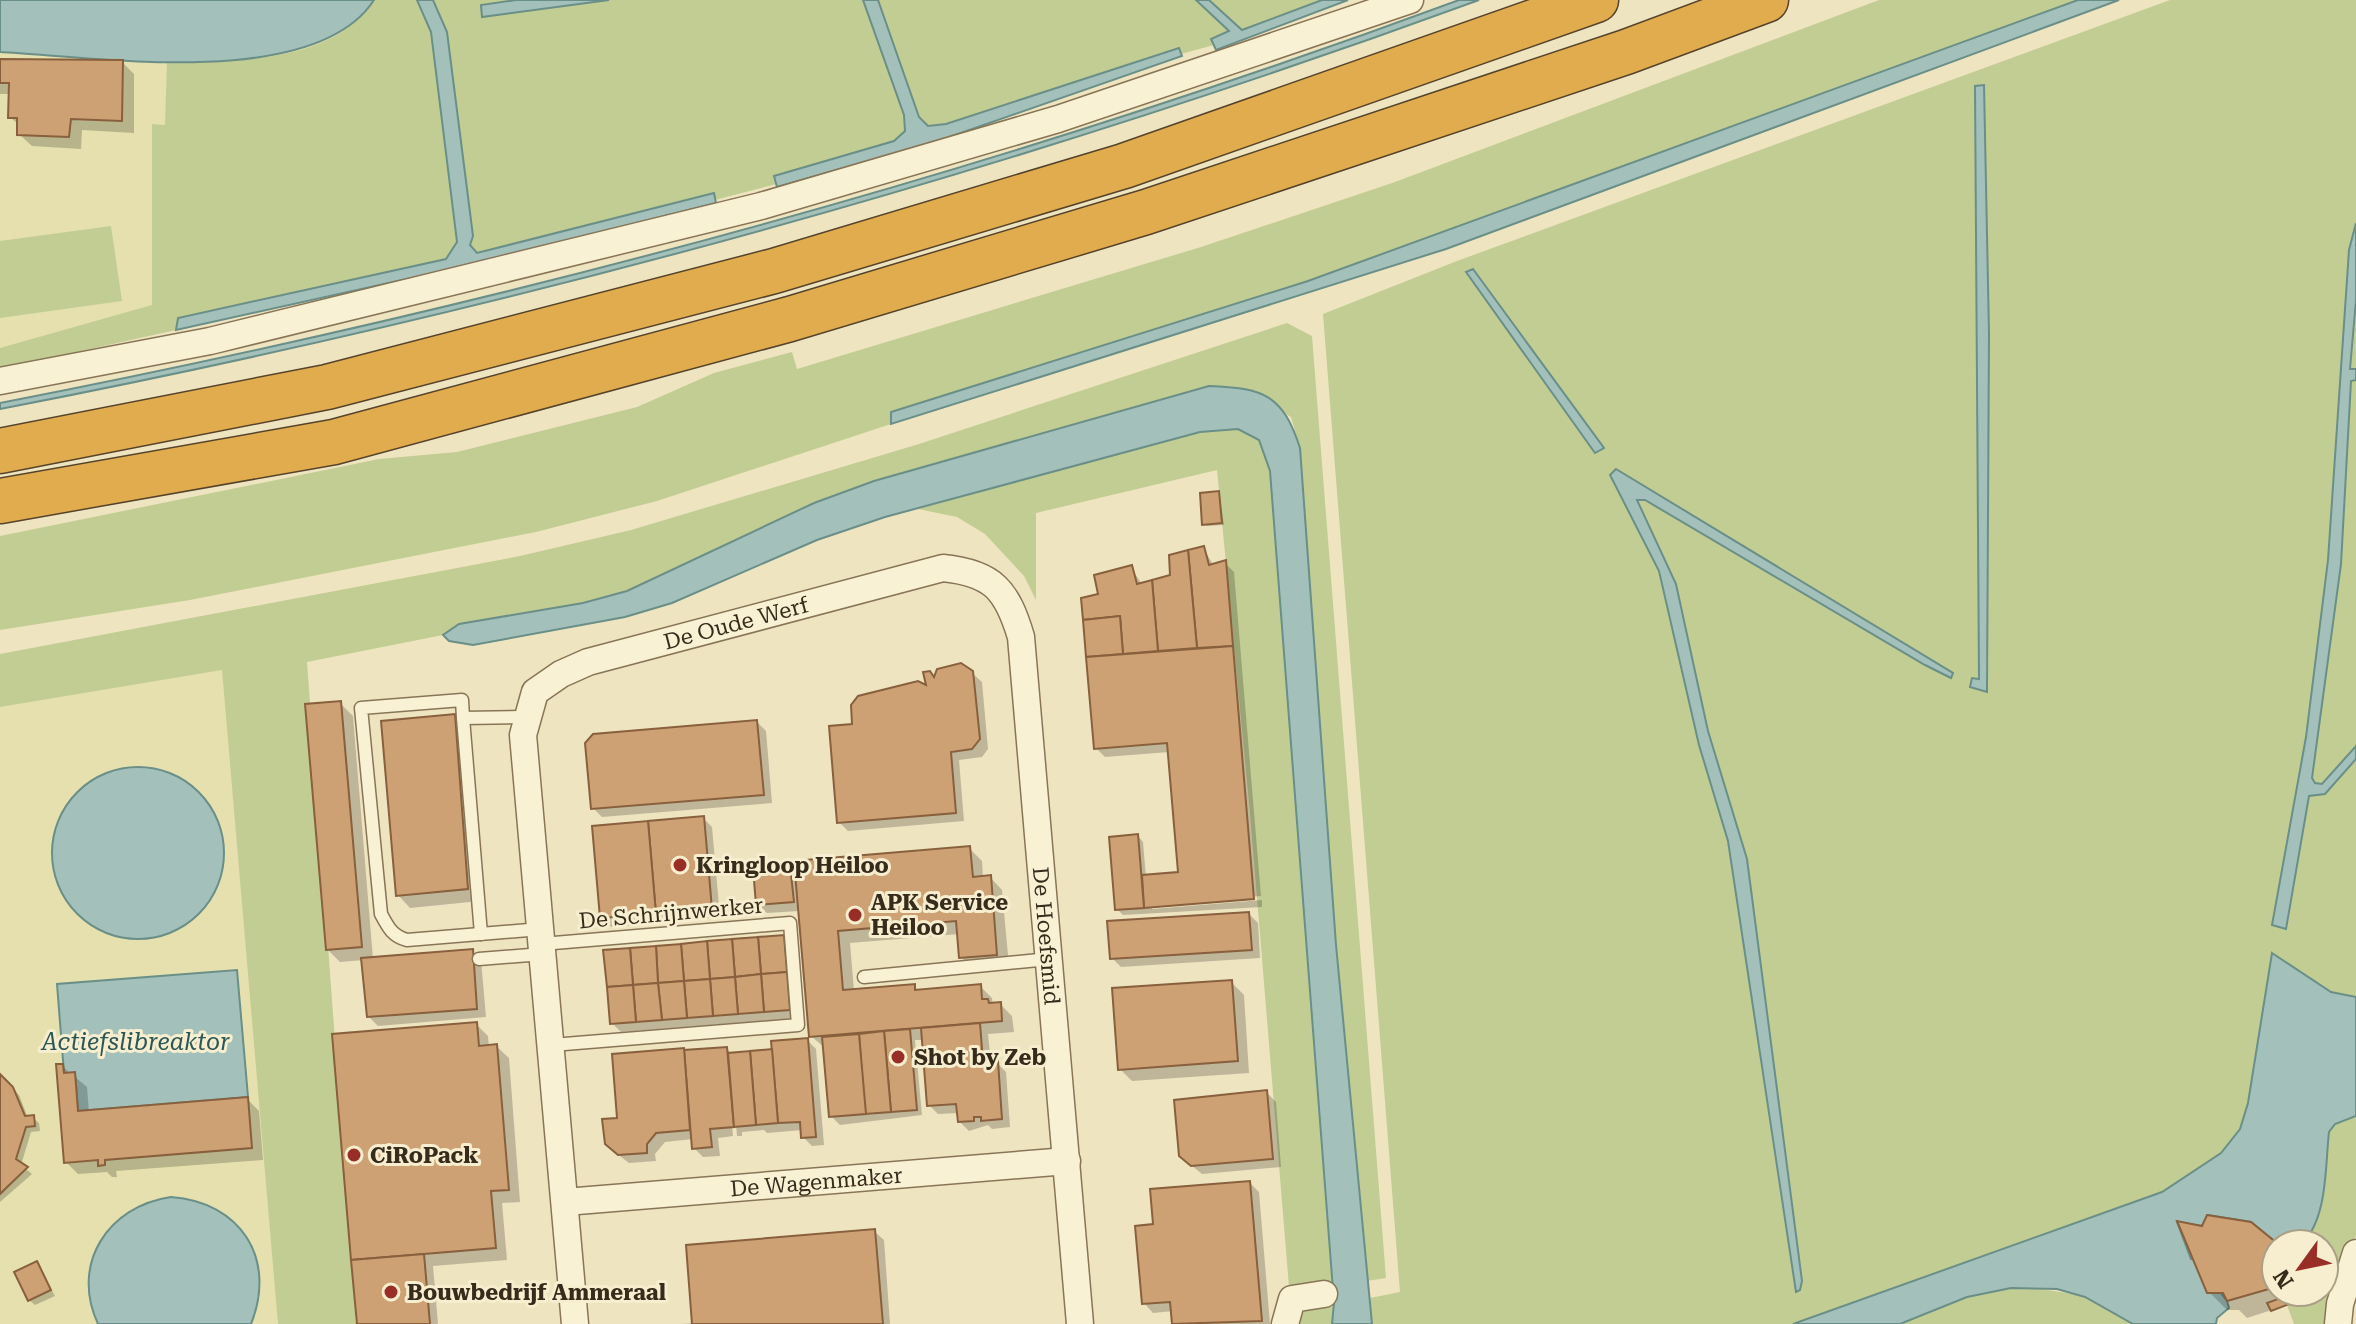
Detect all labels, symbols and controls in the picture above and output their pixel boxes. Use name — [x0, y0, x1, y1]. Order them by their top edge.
street label: De Oude Werf — [661, 591, 812, 654]
place label: Kringloop Heiloo — [696, 853, 889, 878]
marker: Kringloop Heiloo — [671, 856, 689, 874]
street label: De Hoefsmid — [1028, 866, 1065, 1006]
place label: APK Service Heiloo — [871, 890, 1008, 940]
street label: De Schrijnwerker — [578, 892, 764, 934]
marker: APK Service Heiloo — [846, 906, 864, 924]
water label: Actiefslibreaktor — [40, 1028, 230, 1056]
place label: Shot by Zeb — [914, 1045, 1046, 1070]
marker: Shot by Zeb — [889, 1048, 907, 1066]
place label: CiRoPack — [370, 1143, 478, 1168]
marker: CiRoPack — [345, 1146, 363, 1164]
street label: De Wagenmaker — [729, 1162, 903, 1201]
north arrow — [2260, 1228, 2340, 1308]
text: N — [2269, 1265, 2299, 1293]
place label: Bouwbedrijf Ammeraal — [407, 1280, 666, 1305]
marker: Bouwbedrijf Ammeraal — [382, 1283, 400, 1301]

